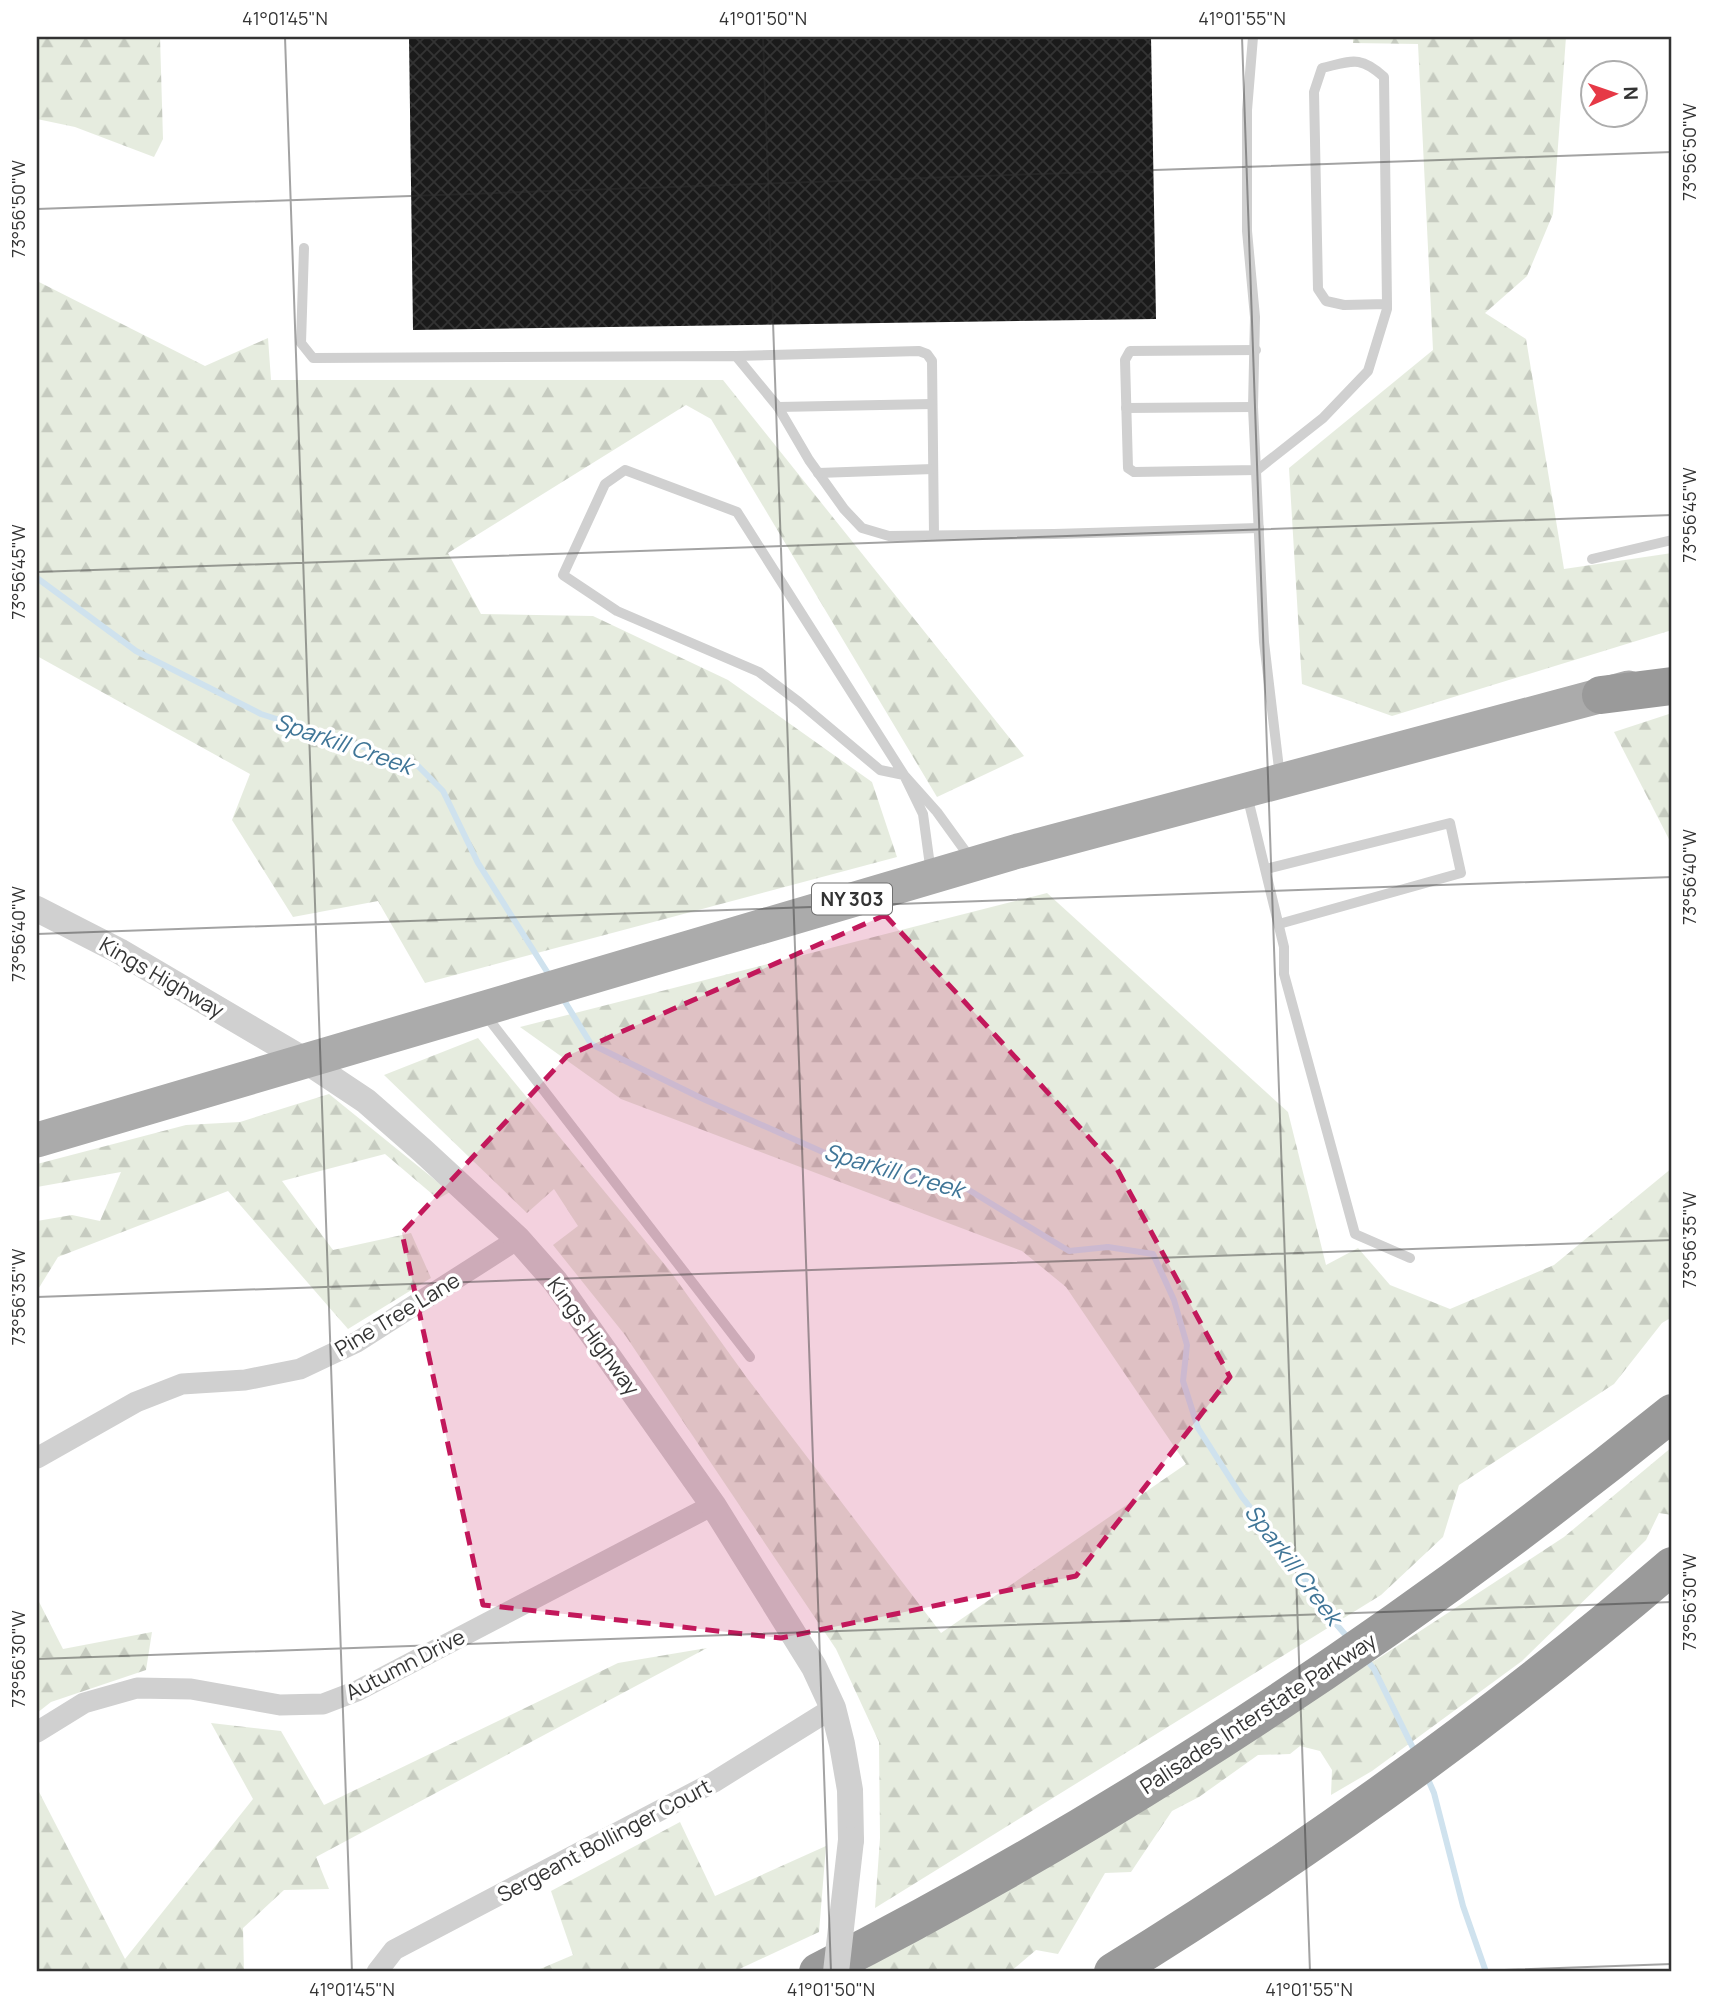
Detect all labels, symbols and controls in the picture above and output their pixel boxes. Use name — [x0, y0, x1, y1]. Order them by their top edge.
text: 41°01'45"N — [242, 6, 328, 30]
text: 41°01'50"N — [719, 6, 807, 30]
text: 41°01'55"N — [1198, 6, 1286, 30]
north arrow — [1580, 60, 1650, 130]
text: N — [1618, 86, 1644, 101]
text: 73°56'50"W — [1677, 103, 1701, 201]
text: 73°56'50"W — [6, 160, 30, 258]
text: 73°56'45"W — [1677, 467, 1701, 563]
text: 73°56'45"W — [6, 524, 30, 620]
water label: Sparkill Creek — [271, 704, 421, 783]
text: 73°56'40"W — [1677, 829, 1701, 925]
road number: NY 303 — [812, 884, 892, 914]
text: 73°56'40"W — [6, 886, 30, 982]
street label: Kings Highway — [95, 930, 229, 1024]
water label: Sparkill Creek — [820, 1135, 971, 1206]
text: 73°56'35"W — [1677, 1191, 1701, 1288]
text: 73°56'35"W — [6, 1248, 30, 1345]
street label: Pine Tree Lane — [329, 1266, 465, 1362]
street label: Kings Highway — [542, 1271, 646, 1401]
water label: Sparkill Creek — [1238, 1497, 1352, 1634]
text: 73°56'30"W — [1677, 1553, 1701, 1651]
text: 73°56'30"W — [6, 1610, 30, 1708]
street label: Autumn Drive — [341, 1622, 469, 1706]
street label: Palisades Interstate Parkway — [1135, 1626, 1381, 1800]
street label: Sergeant Bollinger Court — [492, 1772, 716, 1908]
text: 41°01'45"N — [309, 1977, 395, 2001]
text: 41°01'50"N — [787, 1977, 875, 2001]
text: 41°01'55"N — [1265, 1977, 1353, 2001]

